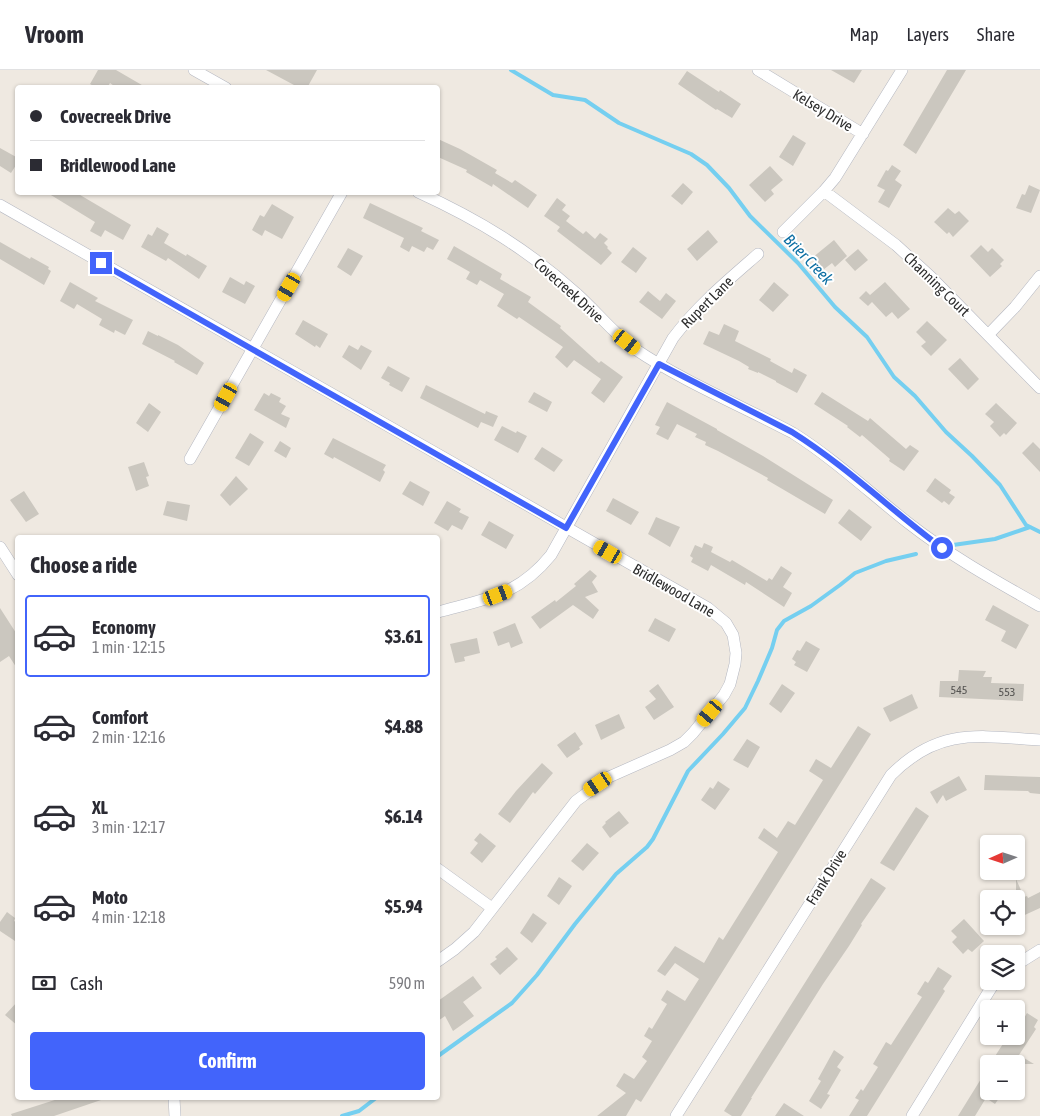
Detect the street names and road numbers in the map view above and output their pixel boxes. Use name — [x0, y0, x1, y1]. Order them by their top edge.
street label: Kelsey Drive — [790, 85, 856, 135]
street label: Channing Court — [901, 249, 973, 319]
street label: Covecreek Drive — [531, 254, 607, 326]
street label: Rupert Lane — [678, 272, 737, 331]
street label: Bridlewood Lane — [630, 560, 718, 620]
street label: Frank Drive — [802, 846, 850, 908]

